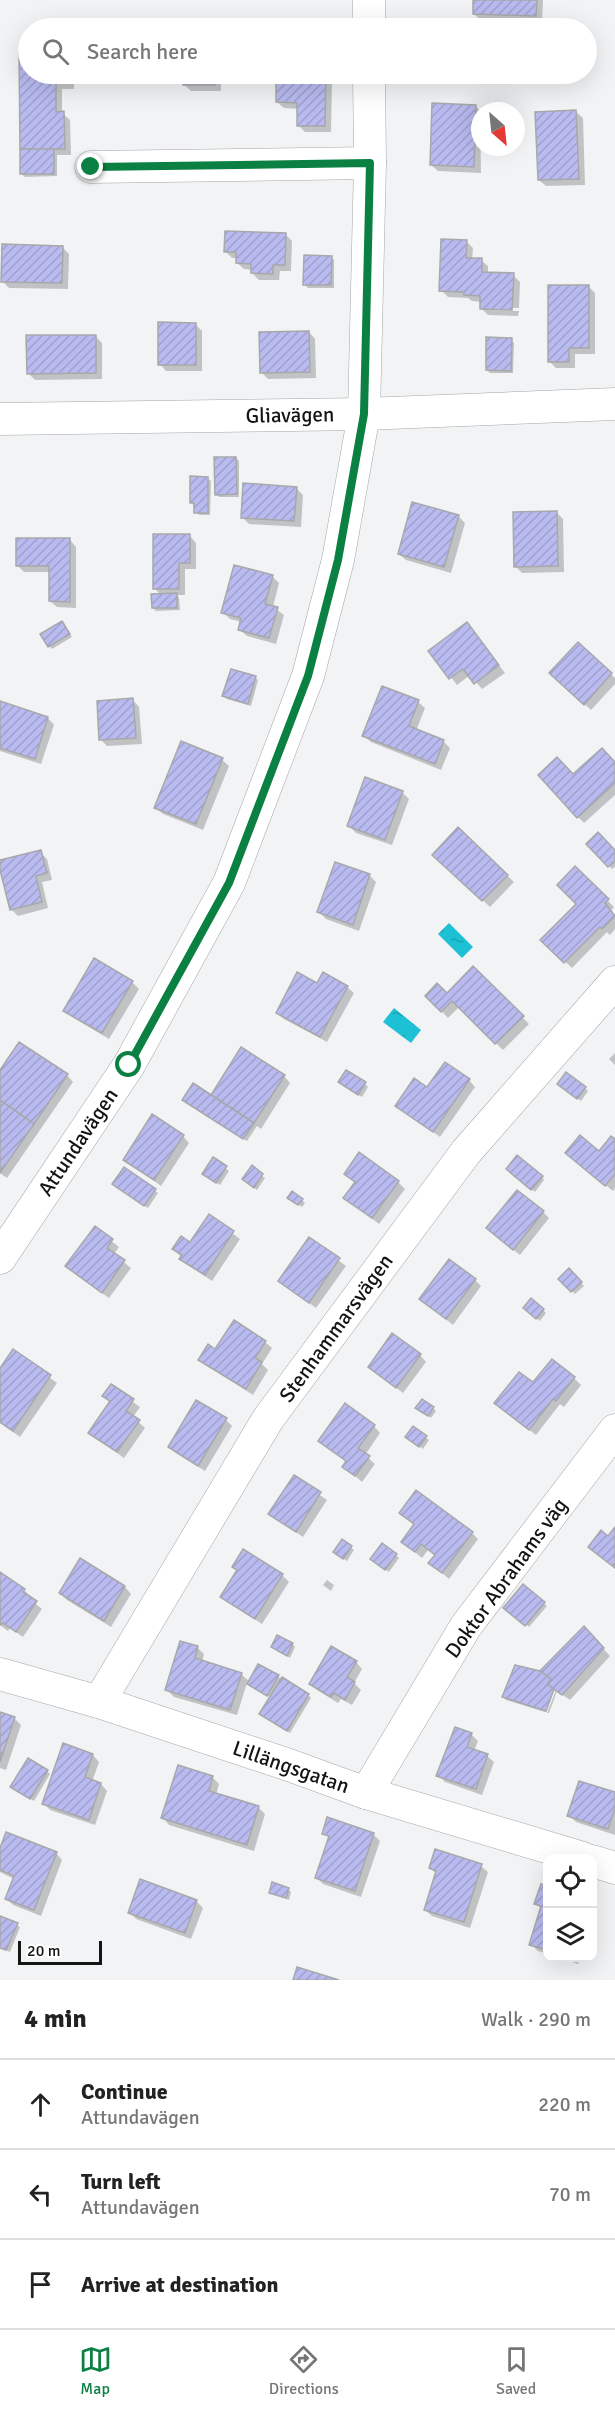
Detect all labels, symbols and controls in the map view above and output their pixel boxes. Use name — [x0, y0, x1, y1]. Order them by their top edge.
search box — [18, 18, 597, 84]
icon: search — [39, 35, 72, 68]
text: Search here — [87, 38, 198, 65]
north arrow — [471, 102, 525, 156]
route end — [77, 153, 103, 179]
street label: Gliavägen — [245, 401, 335, 429]
route start — [115, 1051, 141, 1077]
street label: Attundavägen — [32, 1083, 124, 1201]
street label: Stenhammarsvägen — [273, 1249, 399, 1407]
street label: Doktor Abrahams väg — [439, 1493, 573, 1663]
street label: Lillängsgatan — [229, 1735, 353, 1799]
map controls — [543, 1854, 597, 1962]
button: locate — [543, 1854, 597, 1908]
button: layers — [543, 1908, 597, 1962]
scale bar — [18, 1938, 102, 1966]
text: 20 m — [27, 1941, 61, 1961]
text: 4 min — [24, 2003, 87, 2035]
text: Walk · 290 m — [481, 2007, 591, 2032]
text: Continue — [81, 2078, 168, 2105]
icon: ahead — [24, 2088, 57, 2121]
text: 220 m — [538, 2092, 591, 2117]
text: Attundavägen — [81, 2105, 200, 2130]
text: Turn left — [81, 2168, 161, 2195]
icon: left — [24, 2178, 57, 2211]
text: 70 m — [549, 2182, 591, 2207]
text: Attundavägen — [81, 2195, 200, 2220]
icon: arrive — [24, 2268, 57, 2301]
text: Arrive at destination — [81, 2271, 278, 2298]
tab: Map — [79, 2343, 112, 2399]
tab: Directions — [269, 2343, 339, 2399]
tab: Saved — [496, 2343, 536, 2399]

